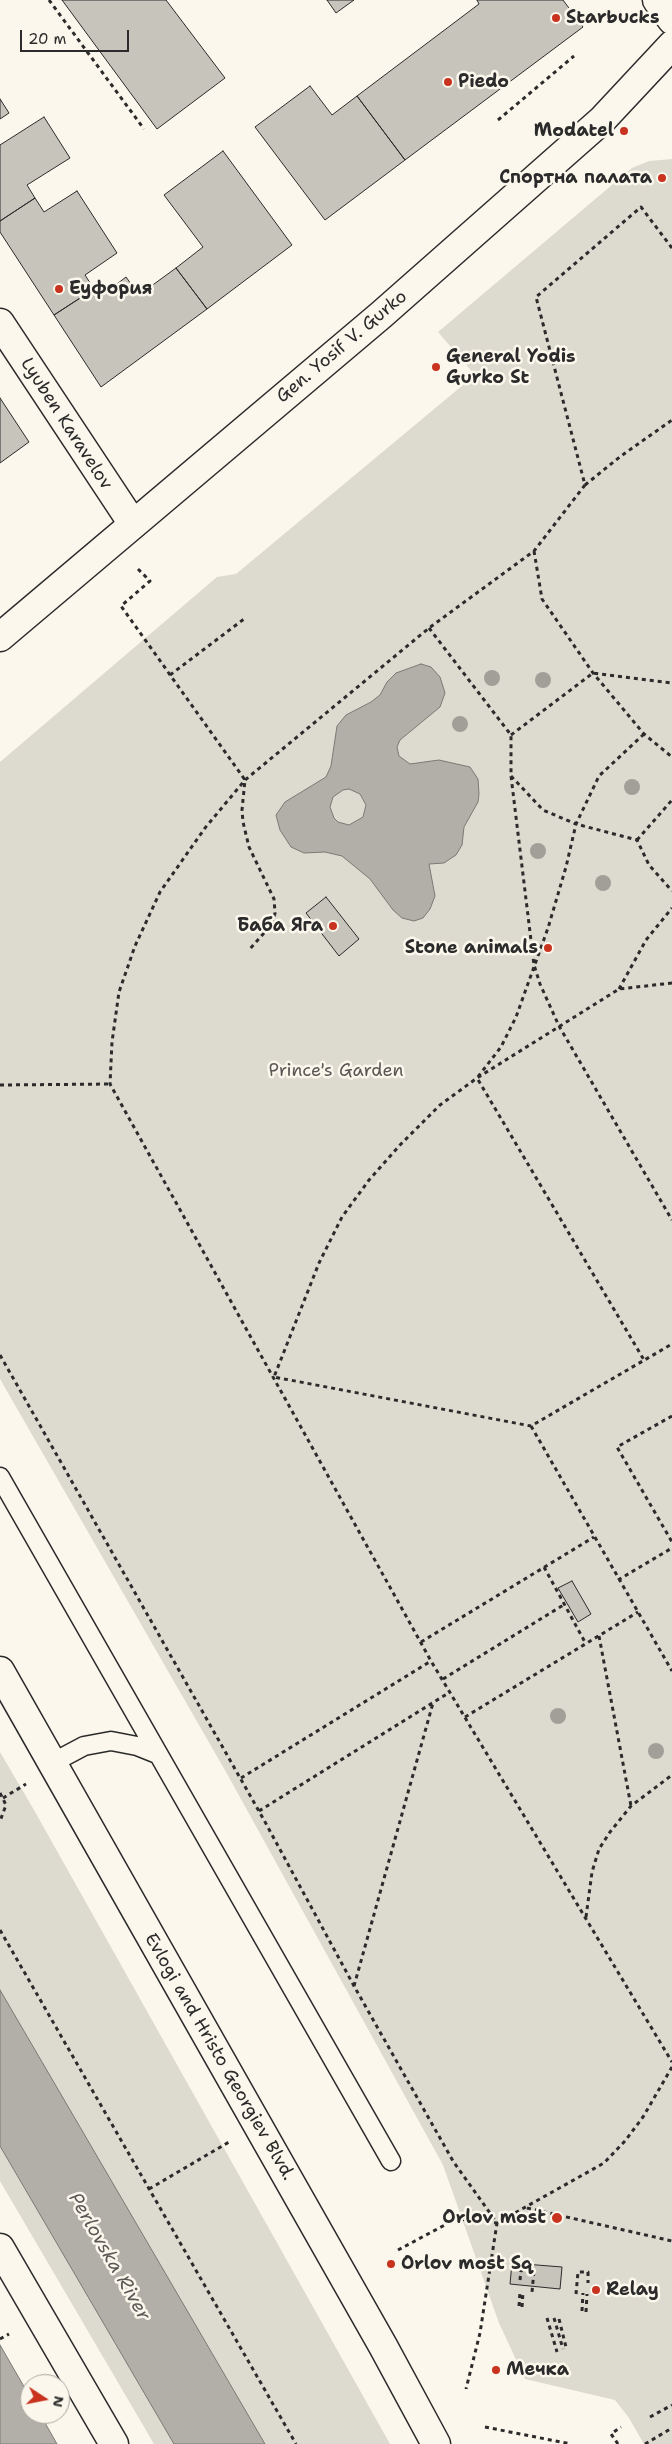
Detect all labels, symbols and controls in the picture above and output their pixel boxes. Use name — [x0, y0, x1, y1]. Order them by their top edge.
place label: Starbucks — [566, 7, 660, 29]
marker: Starbucks — [550, 12, 562, 24]
scale bar — [22, 20, 131, 52]
text: 20 m — [28, 29, 67, 49]
place label: Piedo — [458, 71, 509, 93]
marker: Piedo — [442, 76, 454, 88]
place label: Modatel — [534, 120, 614, 142]
marker: Modatel — [618, 125, 630, 137]
place label: Спортна палата — [499, 167, 652, 189]
marker: Спортна палата — [656, 172, 668, 184]
place label: Еуфория — [69, 278, 152, 300]
marker: Еуфория — [53, 283, 65, 295]
street label: Gen. Yosif V. Gurko — [272, 286, 412, 408]
place label: General Yodis Gurko St — [446, 346, 576, 388]
street label: Lyuben Karavelov — [15, 354, 117, 494]
marker: General Yodis Gurko St — [430, 361, 442, 373]
place label: Баба Яга — [237, 915, 323, 937]
marker: Баба Яга — [327, 920, 339, 932]
place label: Stone animals — [405, 937, 538, 959]
marker: Stone animals — [542, 942, 554, 954]
park label: Prince's Garden — [269, 1060, 403, 1082]
street label: Evlogi and Hristo Georgiev Blvd. — [139, 1930, 299, 2184]
water label: Perlovska River — [63, 2189, 155, 2325]
place label: Orlov most — [442, 2207, 546, 2229]
marker: Orlov most — [550, 2211, 564, 2225]
place label: Orlov most Sq — [401, 2253, 532, 2275]
marker: Orlov most Sq — [385, 2258, 397, 2270]
place label: Relay — [606, 2279, 659, 2301]
marker: Relay — [590, 2284, 602, 2296]
place label: Мечка — [506, 2359, 569, 2381]
marker: Мечка — [490, 2364, 502, 2376]
north arrow — [20, 2374, 70, 2424]
text: N — [49, 2395, 69, 2409]

